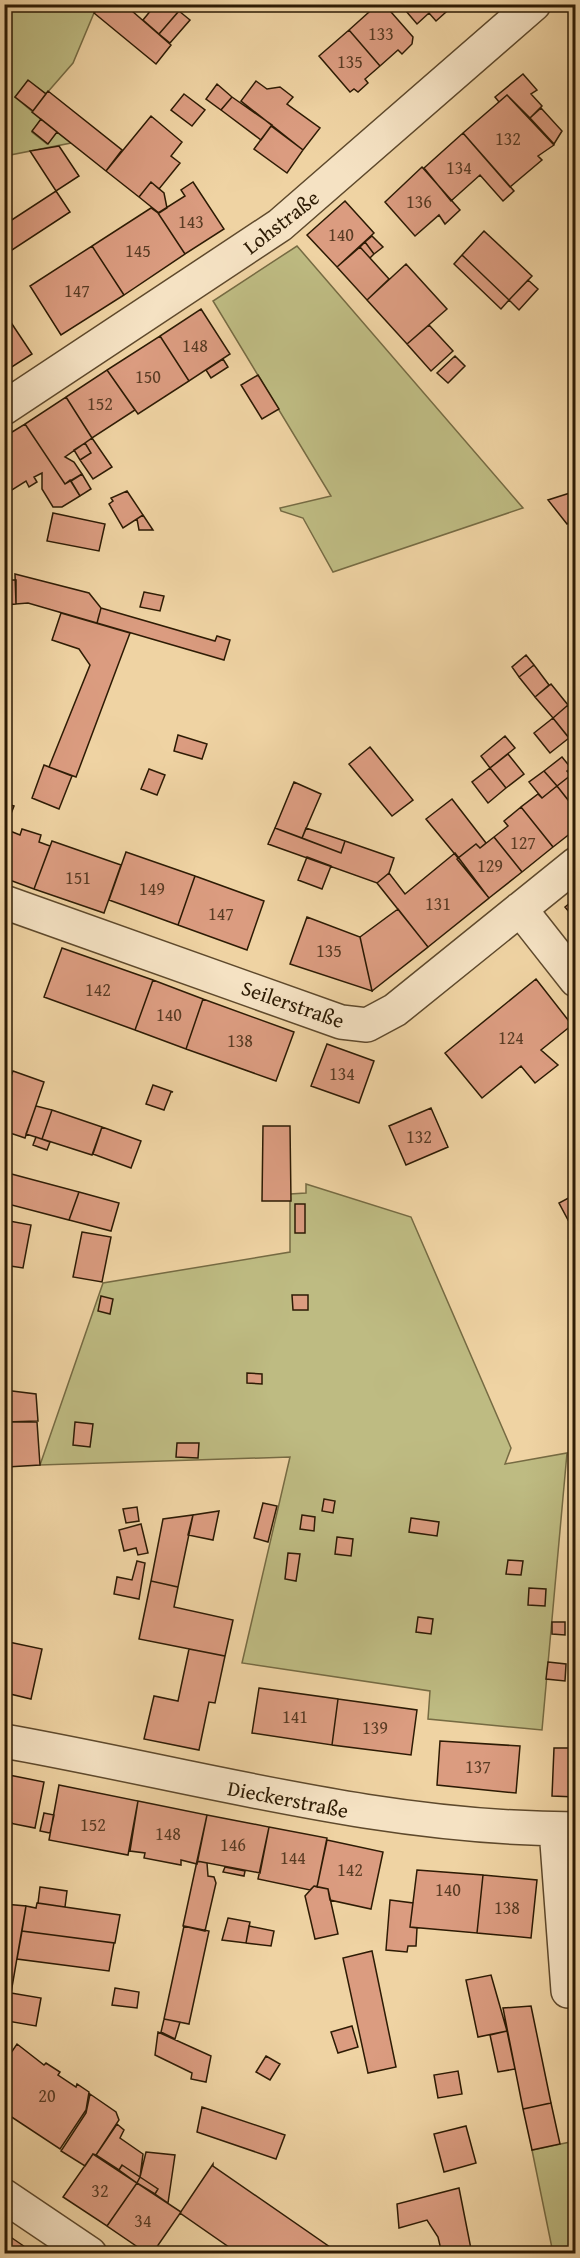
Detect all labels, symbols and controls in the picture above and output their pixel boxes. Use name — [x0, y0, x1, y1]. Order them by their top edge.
house number: 133 — [368, 20, 394, 47]
house number: 135 — [337, 48, 363, 75]
house number: 132 — [495, 125, 521, 152]
house number: 134 — [446, 154, 472, 181]
street label: Lohstraße — [236, 182, 326, 262]
house number: 136 — [406, 188, 432, 215]
house number: 143 — [178, 208, 204, 235]
house number: 140 — [328, 221, 354, 248]
house number: 145 — [125, 237, 151, 264]
house number: 147 — [64, 277, 90, 304]
house number: 148 — [182, 332, 208, 359]
house number: 150 — [135, 363, 161, 390]
house number: 152 — [87, 390, 113, 417]
house number: 127 — [510, 829, 536, 856]
house number: 129 — [477, 852, 503, 879]
house number: 151 — [65, 864, 91, 891]
house number: 149 — [139, 875, 165, 902]
house number: 131 — [425, 890, 451, 917]
house number: 147 — [208, 900, 234, 927]
house number: 135 — [316, 937, 342, 964]
street label: Seilerstraße — [238, 972, 349, 1036]
house number: 142 — [85, 976, 111, 1003]
house number: 140 — [156, 1001, 182, 1028]
house number: 124 — [498, 1024, 524, 1051]
house number: 138 — [227, 1027, 253, 1054]
house number: 134 — [329, 1060, 355, 1087]
house number: 132 — [406, 1123, 432, 1150]
house number: 141 — [282, 1703, 308, 1730]
house number: 139 — [362, 1714, 388, 1741]
house number: 137 — [465, 1753, 491, 1780]
street label: Dieckerstraße — [225, 1772, 351, 1826]
house number: 152 — [80, 1811, 106, 1838]
house number: 148 — [155, 1820, 181, 1847]
house number: 146 — [220, 1831, 246, 1858]
house number: 144 — [280, 1844, 306, 1871]
house number: 142 — [337, 1856, 363, 1883]
house number: 140 — [435, 1876, 461, 1903]
house number: 138 — [494, 1894, 520, 1921]
house number: 20 — [38, 2082, 56, 2109]
house number: 32 — [91, 2177, 109, 2204]
house number: 34 — [134, 2207, 152, 2234]

